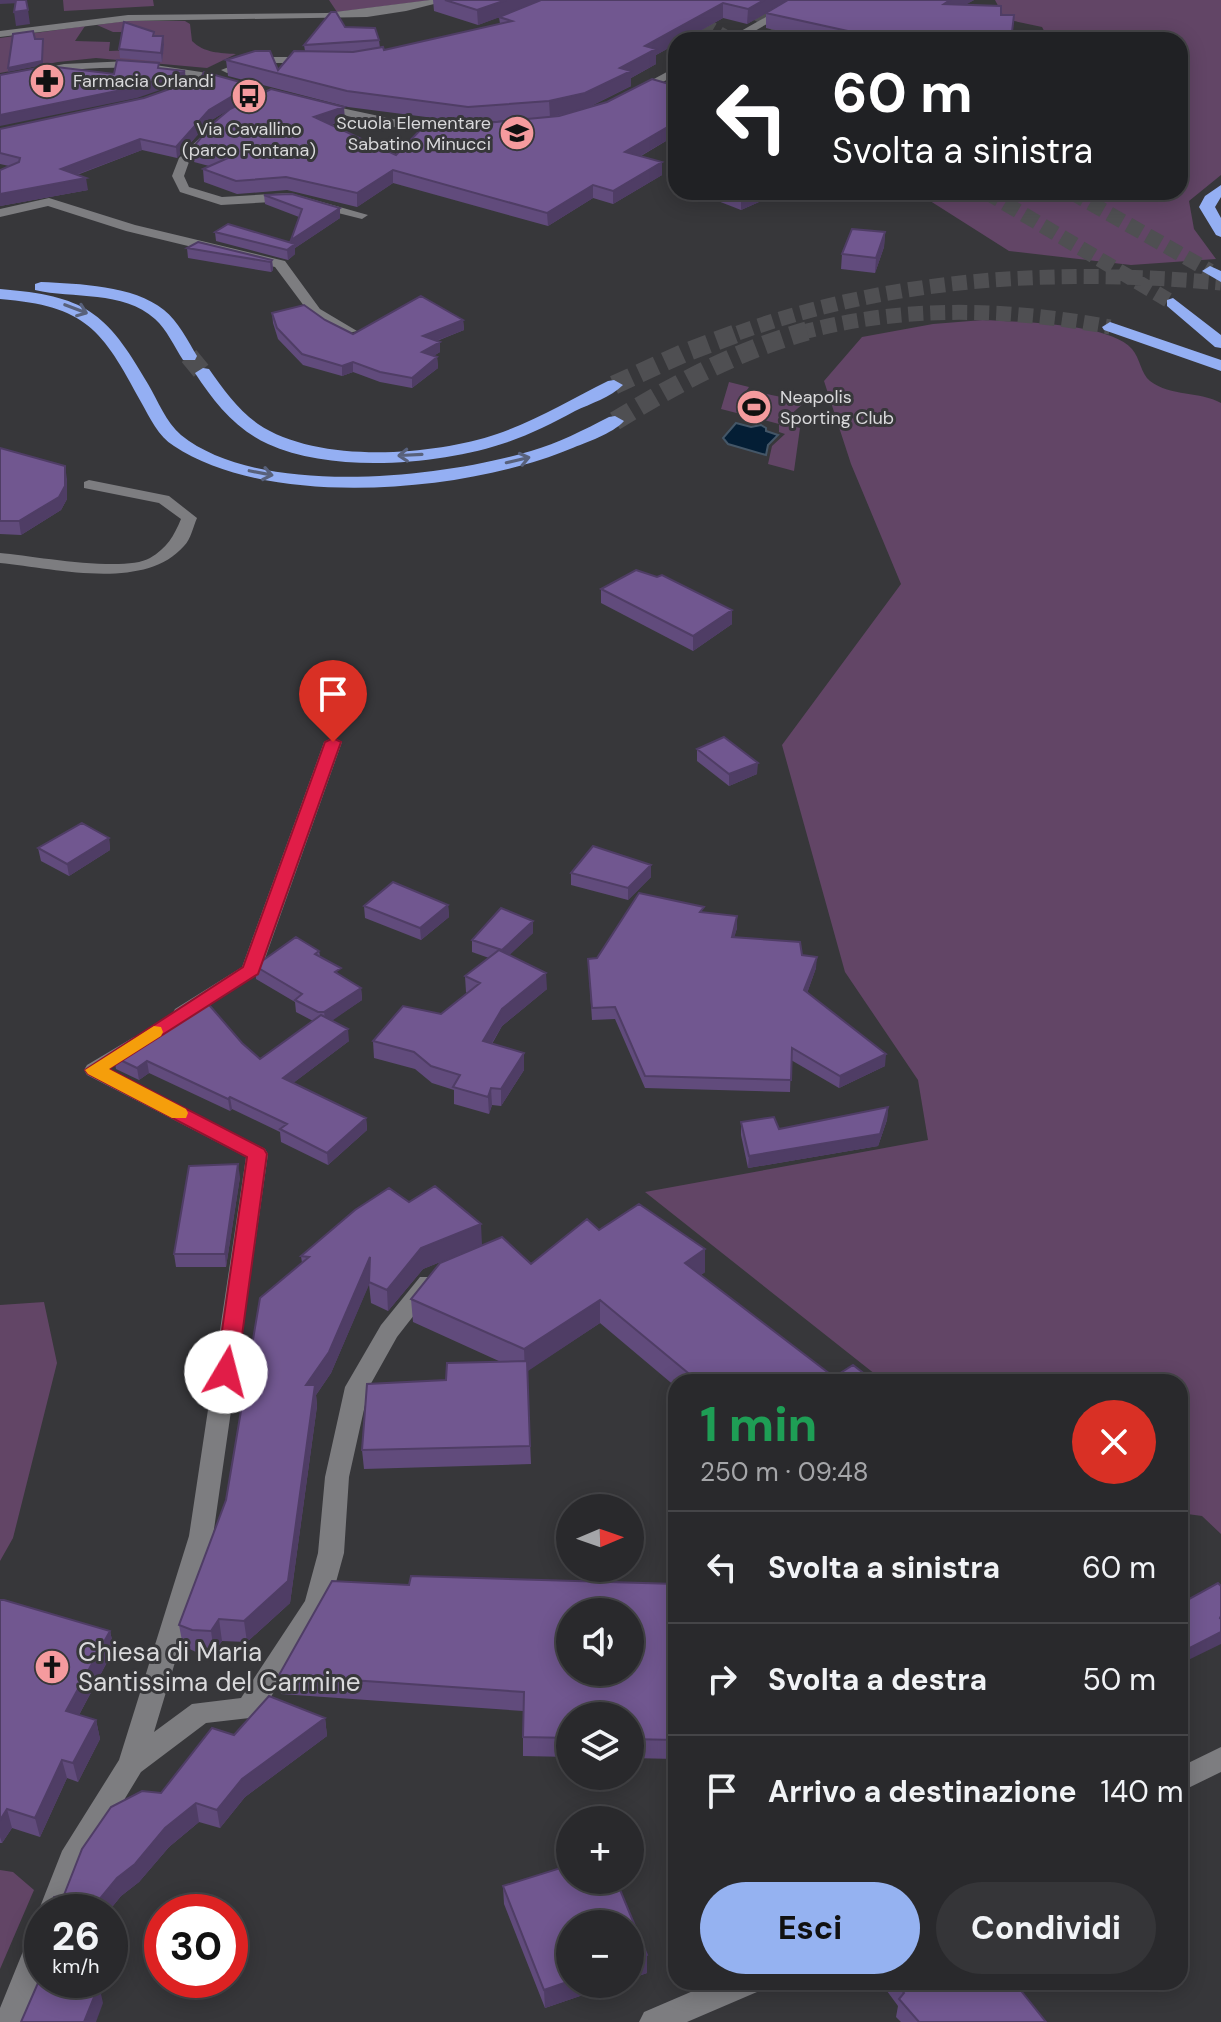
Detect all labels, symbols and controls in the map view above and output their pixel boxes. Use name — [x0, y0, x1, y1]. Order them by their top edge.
text: 60 m — [832, 56, 973, 129]
pharmacy icon: Farmacia Orlandi — [28, 62, 66, 100]
icon: left — [700, 64, 804, 168]
place label: Farmacia Orlandi — [73, 69, 214, 93]
bus stop icon: Via Cavallino (parco Fontana) — [230, 77, 268, 115]
place label: Scuola Elementare Sabatino Minucci — [336, 111, 491, 156]
school or university icon: Scuola Elementare Sabatino Minucci — [498, 114, 536, 152]
place label: Via Cavallino (parco Fontana) — [182, 117, 316, 162]
text: Svolta a sinistra — [832, 127, 1093, 174]
one-way arrow — [63, 303, 88, 317]
place label: Neapolis Sporting Club — [780, 385, 894, 430]
sports icon: Neapolis Sporting Club — [735, 388, 773, 426]
one-way arrow — [397, 448, 424, 463]
one-way arrow — [504, 452, 530, 467]
one-way arrow — [247, 466, 273, 481]
pin — [299, 660, 367, 742]
icon: arrive — [311, 672, 355, 716]
position arrow — [184, 1330, 268, 1414]
text: 1 min — [700, 1393, 817, 1456]
button: close — [1072, 1400, 1156, 1484]
text: 250 m · 09:48 — [700, 1455, 869, 1489]
north arrow — [556, 1494, 644, 1582]
map controls — [556, 1494, 644, 1998]
icon: left — [700, 1545, 744, 1589]
text: Svolta a sinistra — [768, 1548, 1000, 1587]
text: 60 m — [1082, 1548, 1156, 1587]
button: sound — [556, 1598, 644, 1686]
place label: Chiesa di Maria Santissima del Carmine — [78, 1635, 360, 1699]
church icon: Chiesa di Maria Santissima del Carmine — [33, 1648, 71, 1686]
icon: right — [700, 1657, 744, 1701]
text: Svolta a destra — [768, 1660, 987, 1699]
text: 50 m — [1082, 1660, 1156, 1699]
button: layers — [556, 1702, 644, 1790]
icon: arrive — [700, 1769, 744, 1813]
text: Arrivo a destinazione — [768, 1772, 1077, 1811]
text: 140 m — [1101, 1772, 1183, 1811]
button: + — [556, 1806, 644, 1894]
button: Esci — [700, 1882, 920, 1974]
button: Condividi — [936, 1882, 1156, 1974]
speed limit sign: 30 — [144, 1894, 248, 1998]
text: 26 — [52, 1910, 100, 1962]
button: − — [556, 1910, 644, 1998]
text: km/h — [52, 1953, 100, 1979]

